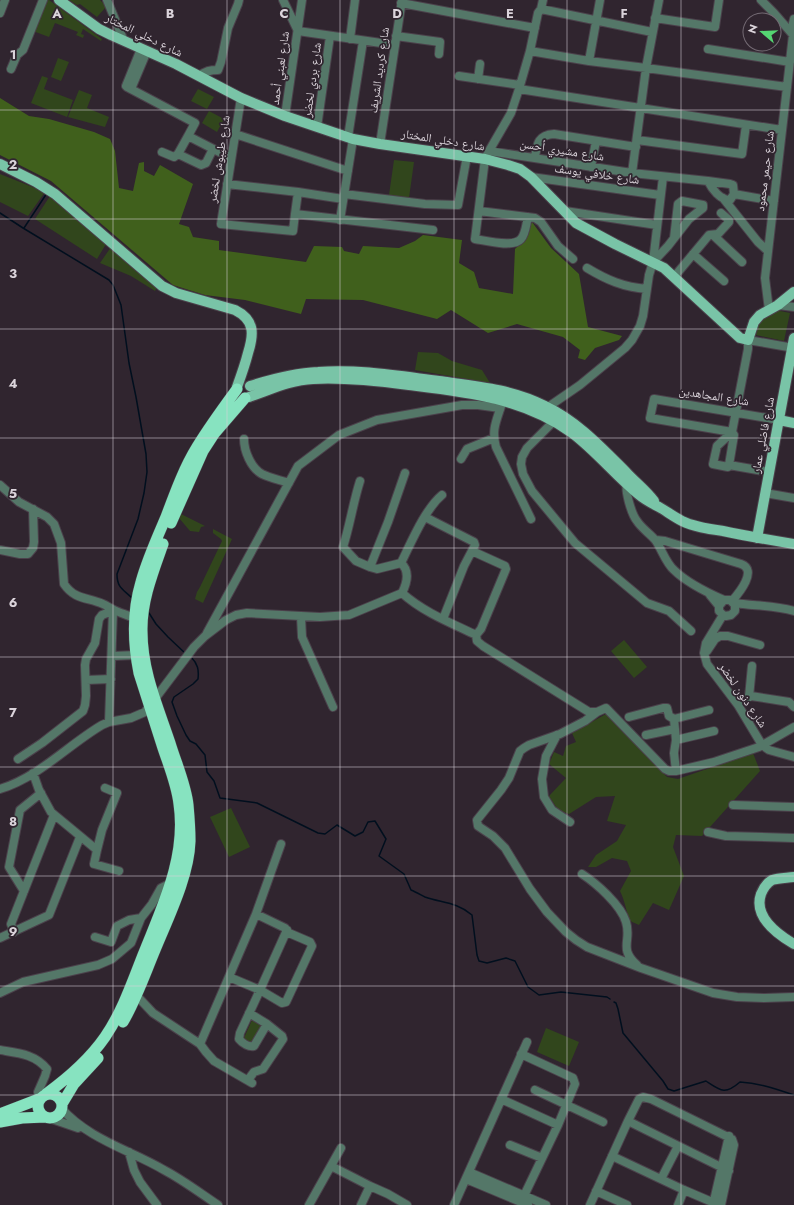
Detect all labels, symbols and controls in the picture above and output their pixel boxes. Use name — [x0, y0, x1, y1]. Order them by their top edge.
text: A — [51, 4, 62, 23]
text: B — [166, 4, 175, 23]
text: C — [279, 4, 289, 23]
text: D — [392, 4, 402, 23]
text: E — [506, 4, 514, 23]
text: F — [620, 4, 628, 23]
street label: شارع دخلي المختار — [101, 8, 186, 63]
north arrow — [742, 12, 782, 52]
text: N — [744, 22, 762, 35]
street label: شارع كرديد الشريف — [364, 26, 394, 114]
street label: شارع لعبني أحمد — [266, 30, 295, 106]
street label: شارع بردي لخضر — [298, 41, 327, 120]
text: 1 — [10, 45, 16, 64]
street label: شارع طيبوش لخضر — [203, 114, 235, 205]
street label: شارع دخلي المختار — [399, 124, 486, 157]
street label: شارع حيمر محمود — [751, 130, 779, 212]
street label: شارع مشيري أحسن — [518, 134, 606, 167]
text: 2 — [9, 155, 17, 174]
street label: شارع خلافي يوسف — [553, 159, 641, 190]
text: 3 — [9, 264, 17, 283]
text: 4 — [8, 374, 18, 393]
street label: شارع المجاهدين — [678, 382, 750, 410]
street label: شارع فاضلي عمار — [747, 395, 780, 476]
text: 5 — [9, 484, 17, 503]
text: 6 — [9, 593, 18, 612]
street label: شارع دنون لخضر — [714, 658, 772, 731]
text: 7 — [9, 703, 17, 722]
text: 8 — [9, 812, 17, 831]
text: 9 — [9, 922, 18, 941]

